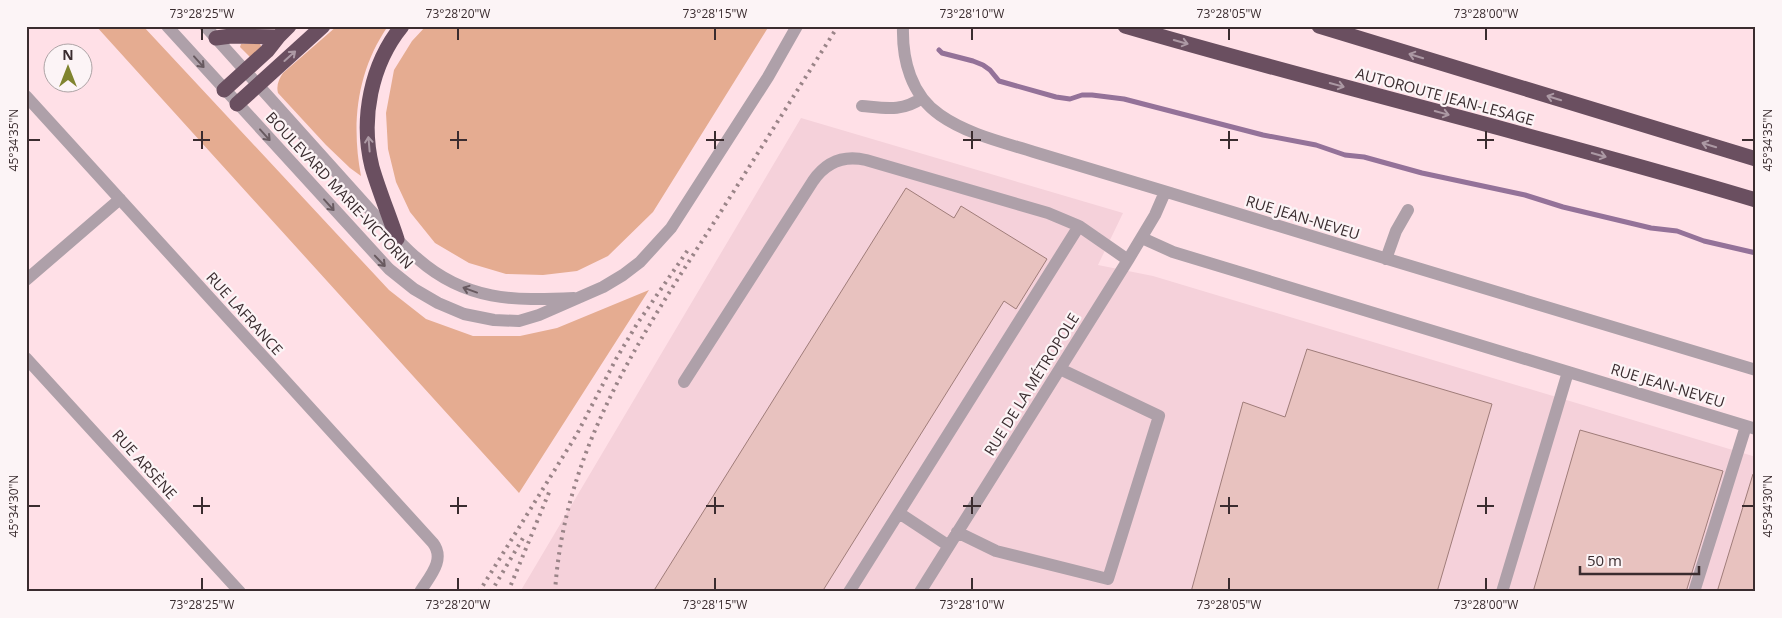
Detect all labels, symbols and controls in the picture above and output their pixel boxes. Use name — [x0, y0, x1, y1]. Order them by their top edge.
text: 73°28'25"W — [170, 5, 234, 22]
text: 73°28'20"W — [426, 5, 490, 22]
text: 73°28'15"W — [683, 5, 747, 22]
text: 73°28'10"W — [940, 5, 1004, 22]
text: 73°28'05"W — [1197, 5, 1261, 22]
text: 73°28'00"W — [1454, 5, 1518, 22]
one-way arrow — [1172, 38, 1188, 47]
north arrow — [42, 42, 92, 92]
text: N — [62, 45, 74, 64]
one-way arrow — [284, 50, 297, 62]
one-way arrow — [1408, 50, 1424, 60]
one-way arrow — [193, 56, 205, 69]
street label: AUTOROUTE JEAN-LESAGE — [1354, 63, 1536, 129]
one-way arrow — [1329, 81, 1345, 90]
one-way arrow — [1546, 92, 1562, 102]
street label: BOULEVARD MARIE-VICTORIN — [262, 107, 418, 273]
text: 45°34'35"N — [5, 109, 22, 171]
one-way arrow — [1433, 109, 1449, 118]
text: 45°34'35"N — [1759, 109, 1776, 171]
one-way arrow — [259, 129, 271, 142]
one-way arrow — [364, 137, 374, 153]
one-way arrow — [1701, 139, 1717, 149]
one-way arrow — [1590, 151, 1606, 160]
street label: RUE JEAN-NEVEU — [1244, 190, 1362, 244]
one-way arrow — [323, 198, 335, 211]
one-way arrow — [374, 254, 386, 267]
street label: RUE LAFRANCE — [202, 267, 288, 359]
one-way arrow — [463, 285, 478, 294]
street label: RUE DE LA MÉTROPOLE — [979, 309, 1083, 459]
street label: RUE JEAN-NEVEU — [1609, 358, 1727, 412]
street label: RUE ARSÈNE — [108, 425, 182, 503]
text: 45°34'30"N — [5, 475, 22, 537]
text: 45°34'30"N — [1759, 475, 1776, 537]
scale bar — [1580, 543, 1698, 575]
text: 50 m — [1587, 550, 1622, 570]
text: 73°28'25"W — [170, 596, 234, 613]
text: 73°28'20"W — [426, 596, 490, 613]
text: 73°28'15"W — [683, 596, 747, 613]
text: 73°28'10"W — [940, 596, 1004, 613]
text: 73°28'05"W — [1197, 596, 1261, 613]
text: 73°28'00"W — [1454, 596, 1518, 613]

